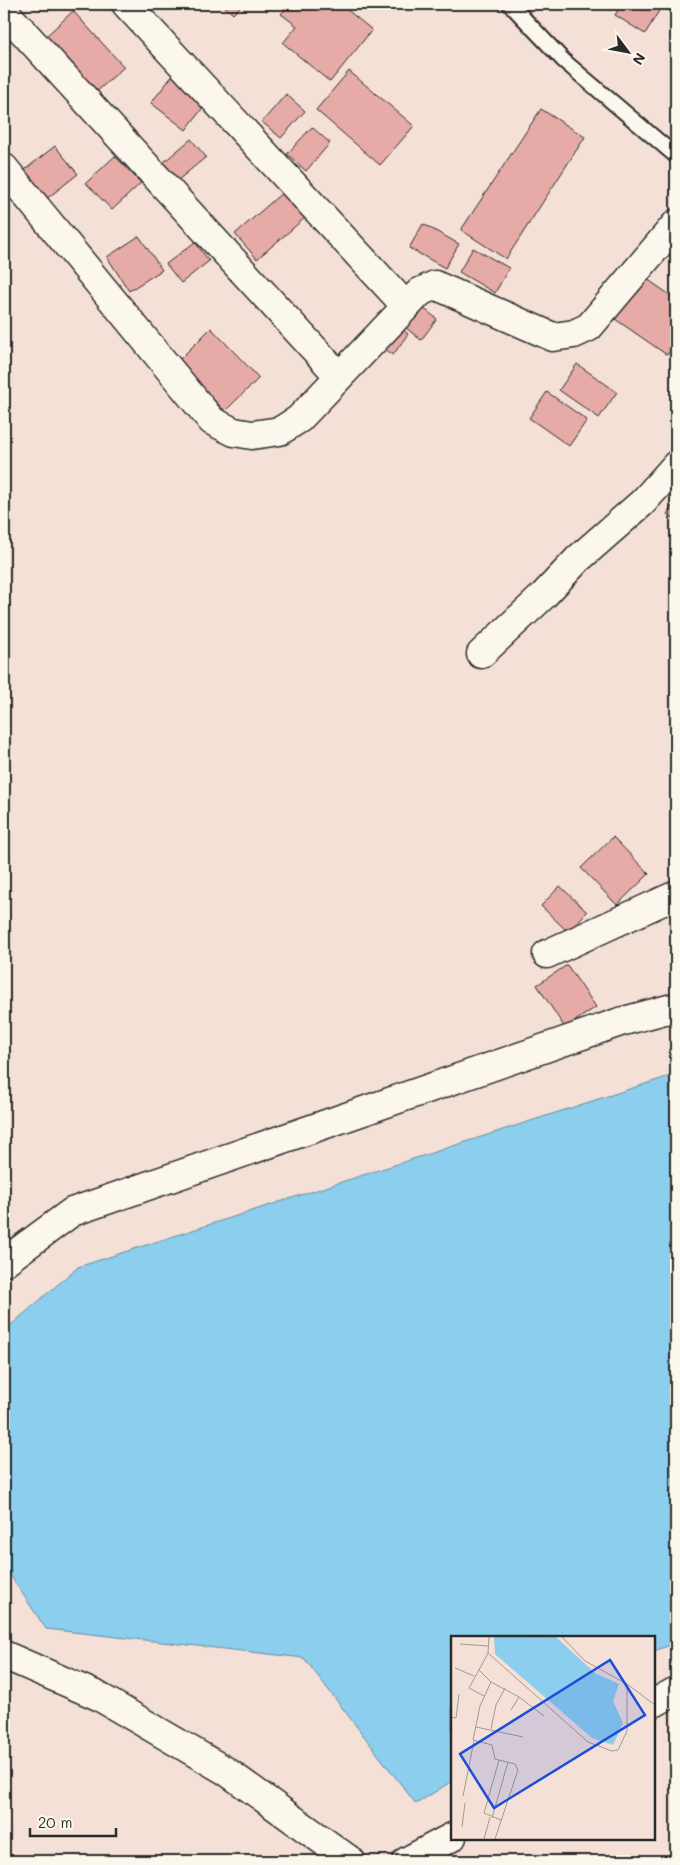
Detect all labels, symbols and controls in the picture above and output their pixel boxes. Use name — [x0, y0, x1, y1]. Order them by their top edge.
north arrow — [602, 28, 652, 78]
text: N — [629, 50, 650, 69]
inset map — [451, 1636, 655, 1840]
scale bar — [30, 1805, 116, 1837]
text: 20 m — [38, 1812, 72, 1832]

